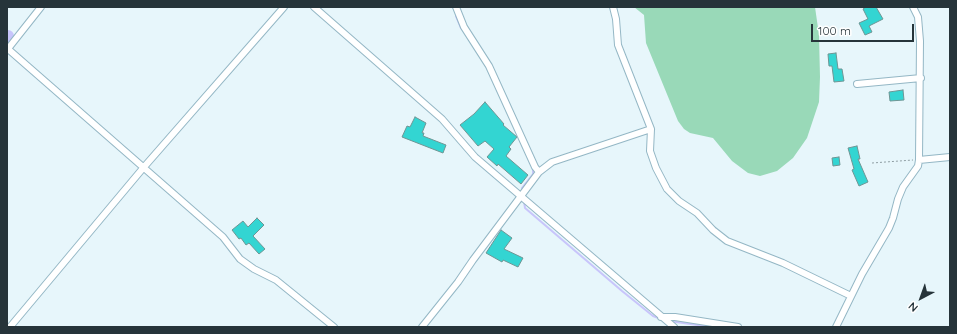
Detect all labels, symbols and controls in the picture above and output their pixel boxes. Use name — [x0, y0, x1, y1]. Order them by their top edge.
scale bar — [813, 16, 916, 42]
text: 100 m — [818, 23, 851, 38]
north arrow — [901, 278, 941, 318]
text: N — [905, 299, 921, 315]

